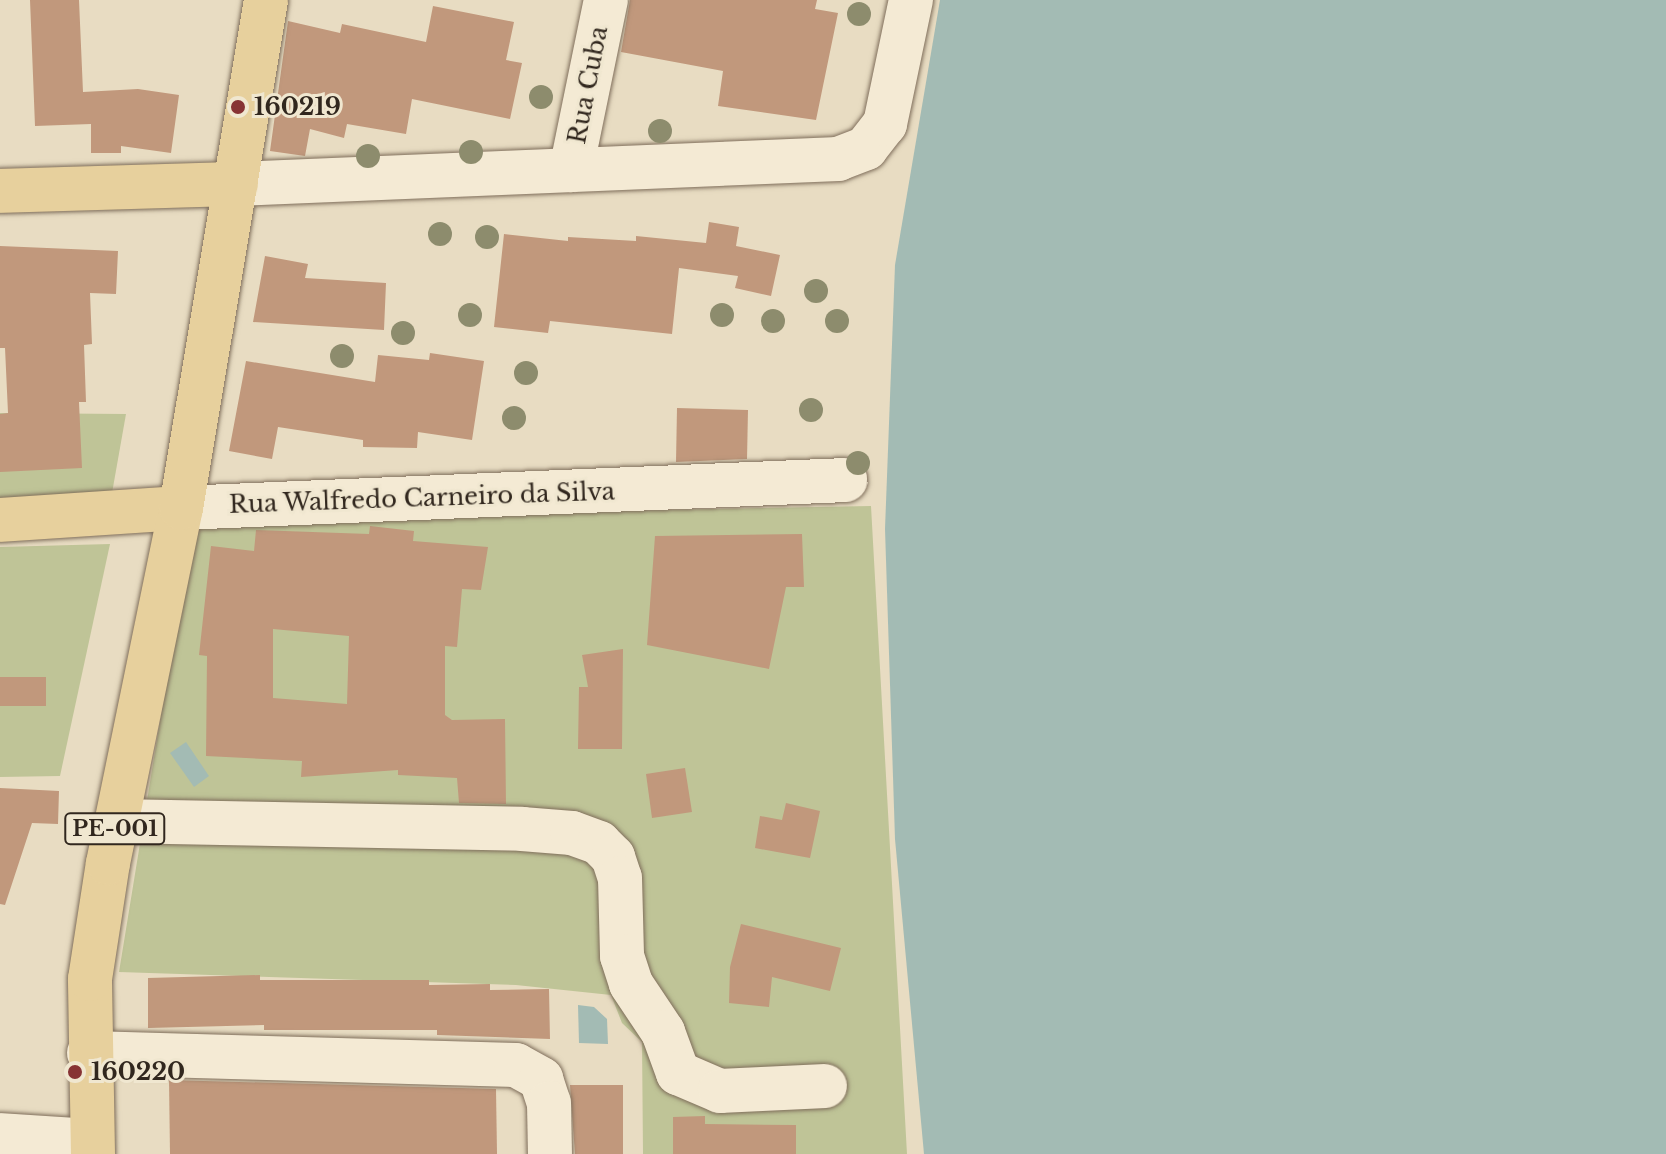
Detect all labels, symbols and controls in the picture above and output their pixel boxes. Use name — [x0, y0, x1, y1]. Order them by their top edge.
street label: Rua Cuba — [562, 24, 614, 146]
place label: 160219 — [254, 93, 341, 121]
marker: 160219 — [229, 98, 247, 116]
street label: Rua Walfredo Carneiro da Silva — [228, 477, 616, 519]
road number: PE-001 — [63, 811, 167, 847]
place label: 160220 — [91, 1058, 185, 1086]
marker: 160220 — [66, 1063, 84, 1081]

